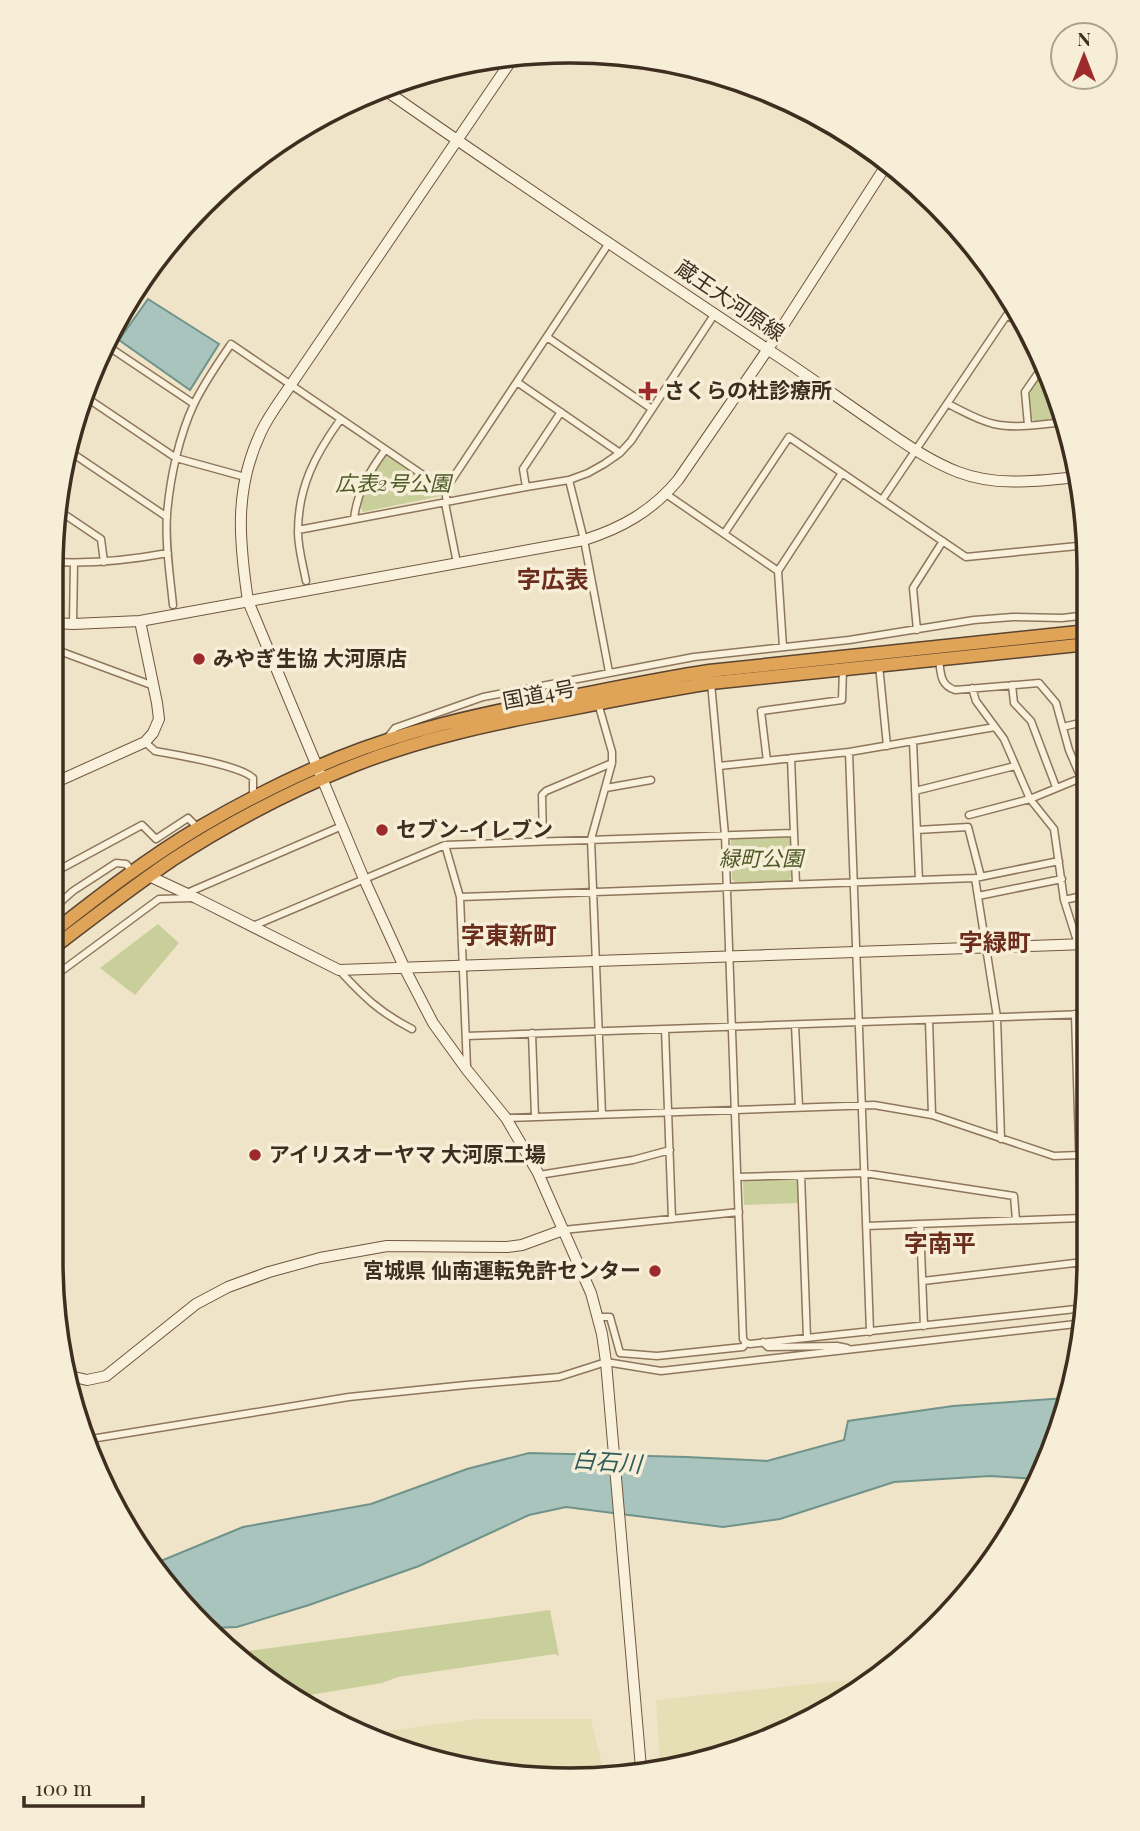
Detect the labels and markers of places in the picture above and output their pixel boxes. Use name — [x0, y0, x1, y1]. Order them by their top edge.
place label: さくらの杜診療所 — [664, 375, 832, 403]
marker: さくらの杜診療所 — [638, 381, 658, 401]
place label: みやぎ生協 大河原店 — [213, 643, 407, 671]
marker: みやぎ生協 大河原店 — [191, 651, 207, 667]
place label: セブン-イレブン — [396, 814, 553, 842]
marker: セブン-イレブン — [374, 822, 390, 838]
place label: アイリスオーヤマ 大河原工場 — [269, 1139, 546, 1167]
marker: アイリスオーヤマ 大河原工場 — [247, 1147, 263, 1163]
place label: 宮城県 仙南運転免許センター — [363, 1255, 641, 1283]
marker: 宮城県 仙南運転免許センター — [647, 1263, 663, 1279]

